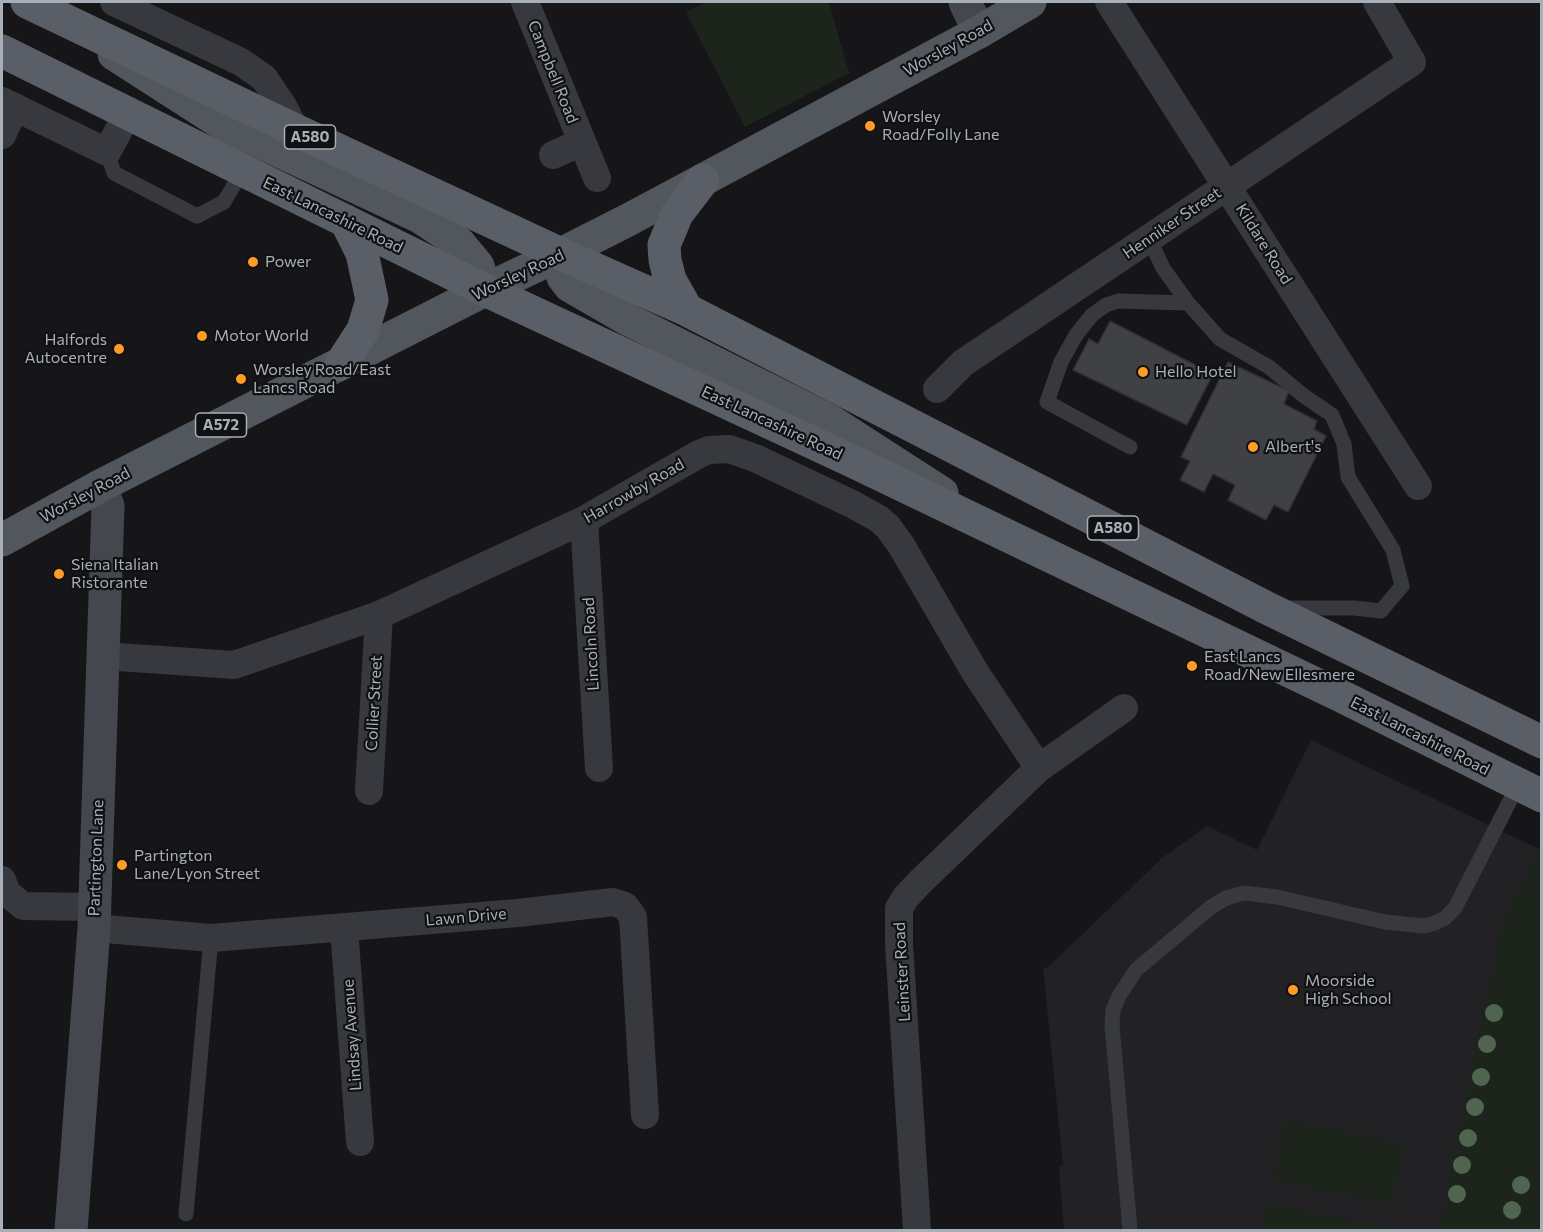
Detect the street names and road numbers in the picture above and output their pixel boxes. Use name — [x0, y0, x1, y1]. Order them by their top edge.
street label: Worsley Road — [900, 16, 996, 80]
street label: Campbell Road — [524, 18, 582, 126]
road number: A580 — [284, 125, 336, 149]
street label: East Lancashire Road — [260, 173, 406, 257]
street label: Henniker Street — [1119, 183, 1225, 263]
street label: Kildare Road — [1232, 200, 1296, 288]
street label: Worsley Road — [469, 245, 567, 305]
street label: East Lancashire Road — [698, 382, 846, 464]
road number: A572 — [196, 413, 246, 437]
street label: Harrowby Road — [580, 454, 688, 528]
street label: Worsley Road — [37, 463, 133, 527]
road number: A580 — [1088, 516, 1138, 540]
street label: Lincoln Road — [579, 597, 603, 691]
street label: Collier Street — [362, 655, 386, 751]
street label: East Lancashire Road — [1347, 693, 1493, 779]
street label: Partington Lane — [84, 799, 108, 917]
street label: Lawn Drive — [425, 904, 507, 930]
street label: Leinster Road — [890, 922, 914, 1022]
street label: Lindsay Avenue — [339, 979, 365, 1091]

